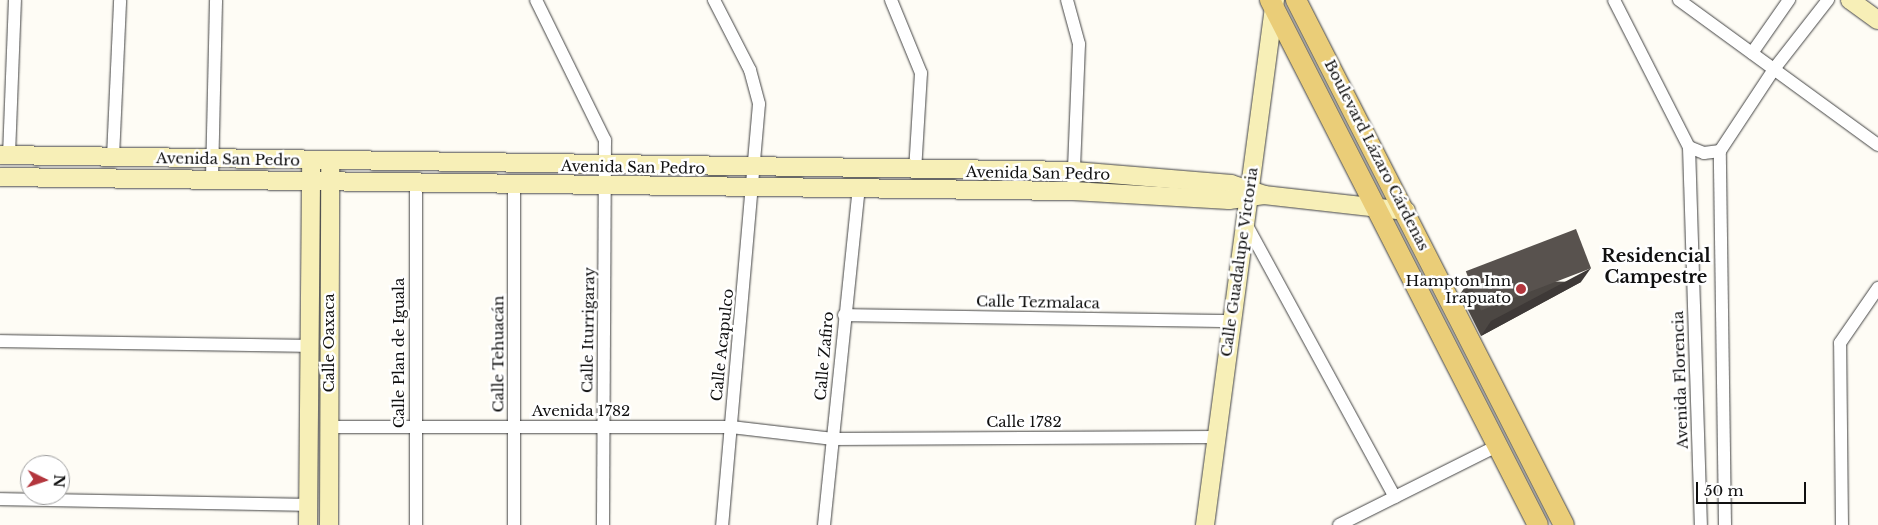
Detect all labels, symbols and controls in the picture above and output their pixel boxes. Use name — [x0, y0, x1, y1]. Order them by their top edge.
street label: Boulevard Lázaro Cárdenas — [1321, 57, 1433, 253]
street label: Avenida San Pedro — [156, 149, 300, 169]
street label: Avenida San Pedro — [561, 157, 705, 177]
street label: Avenida San Pedro — [966, 163, 1110, 183]
street label: Calle Guadalupe Victoria — [1217, 166, 1261, 358]
district label: Residencial Campestre — [1601, 246, 1711, 288]
street label: Calle Iturrigaray — [578, 267, 598, 393]
place label: Hampton Inn Irapuato — [1406, 271, 1511, 306]
street label: Calle Plan de Iguala — [390, 278, 408, 428]
marker: Hampton Inn Irapuato — [1515, 283, 1527, 295]
street label: Calle Acapulco — [707, 288, 737, 402]
street label: Calle Tezmalaca — [976, 292, 1100, 312]
street label: Calle Oaxaca — [320, 293, 338, 393]
street label: Calle Tehuacán — [489, 295, 507, 413]
street label: Calle Zafiro — [811, 311, 837, 401]
street label: Avenida Florencia — [1669, 311, 1691, 449]
street label: Avenida 1782 — [532, 402, 630, 420]
street label: Calle 1782 — [986, 413, 1062, 431]
north arrow — [20, 455, 70, 505]
scale bar — [1698, 472, 1808, 504]
text: N — [50, 474, 68, 488]
text: 50 m — [1704, 481, 1744, 500]

